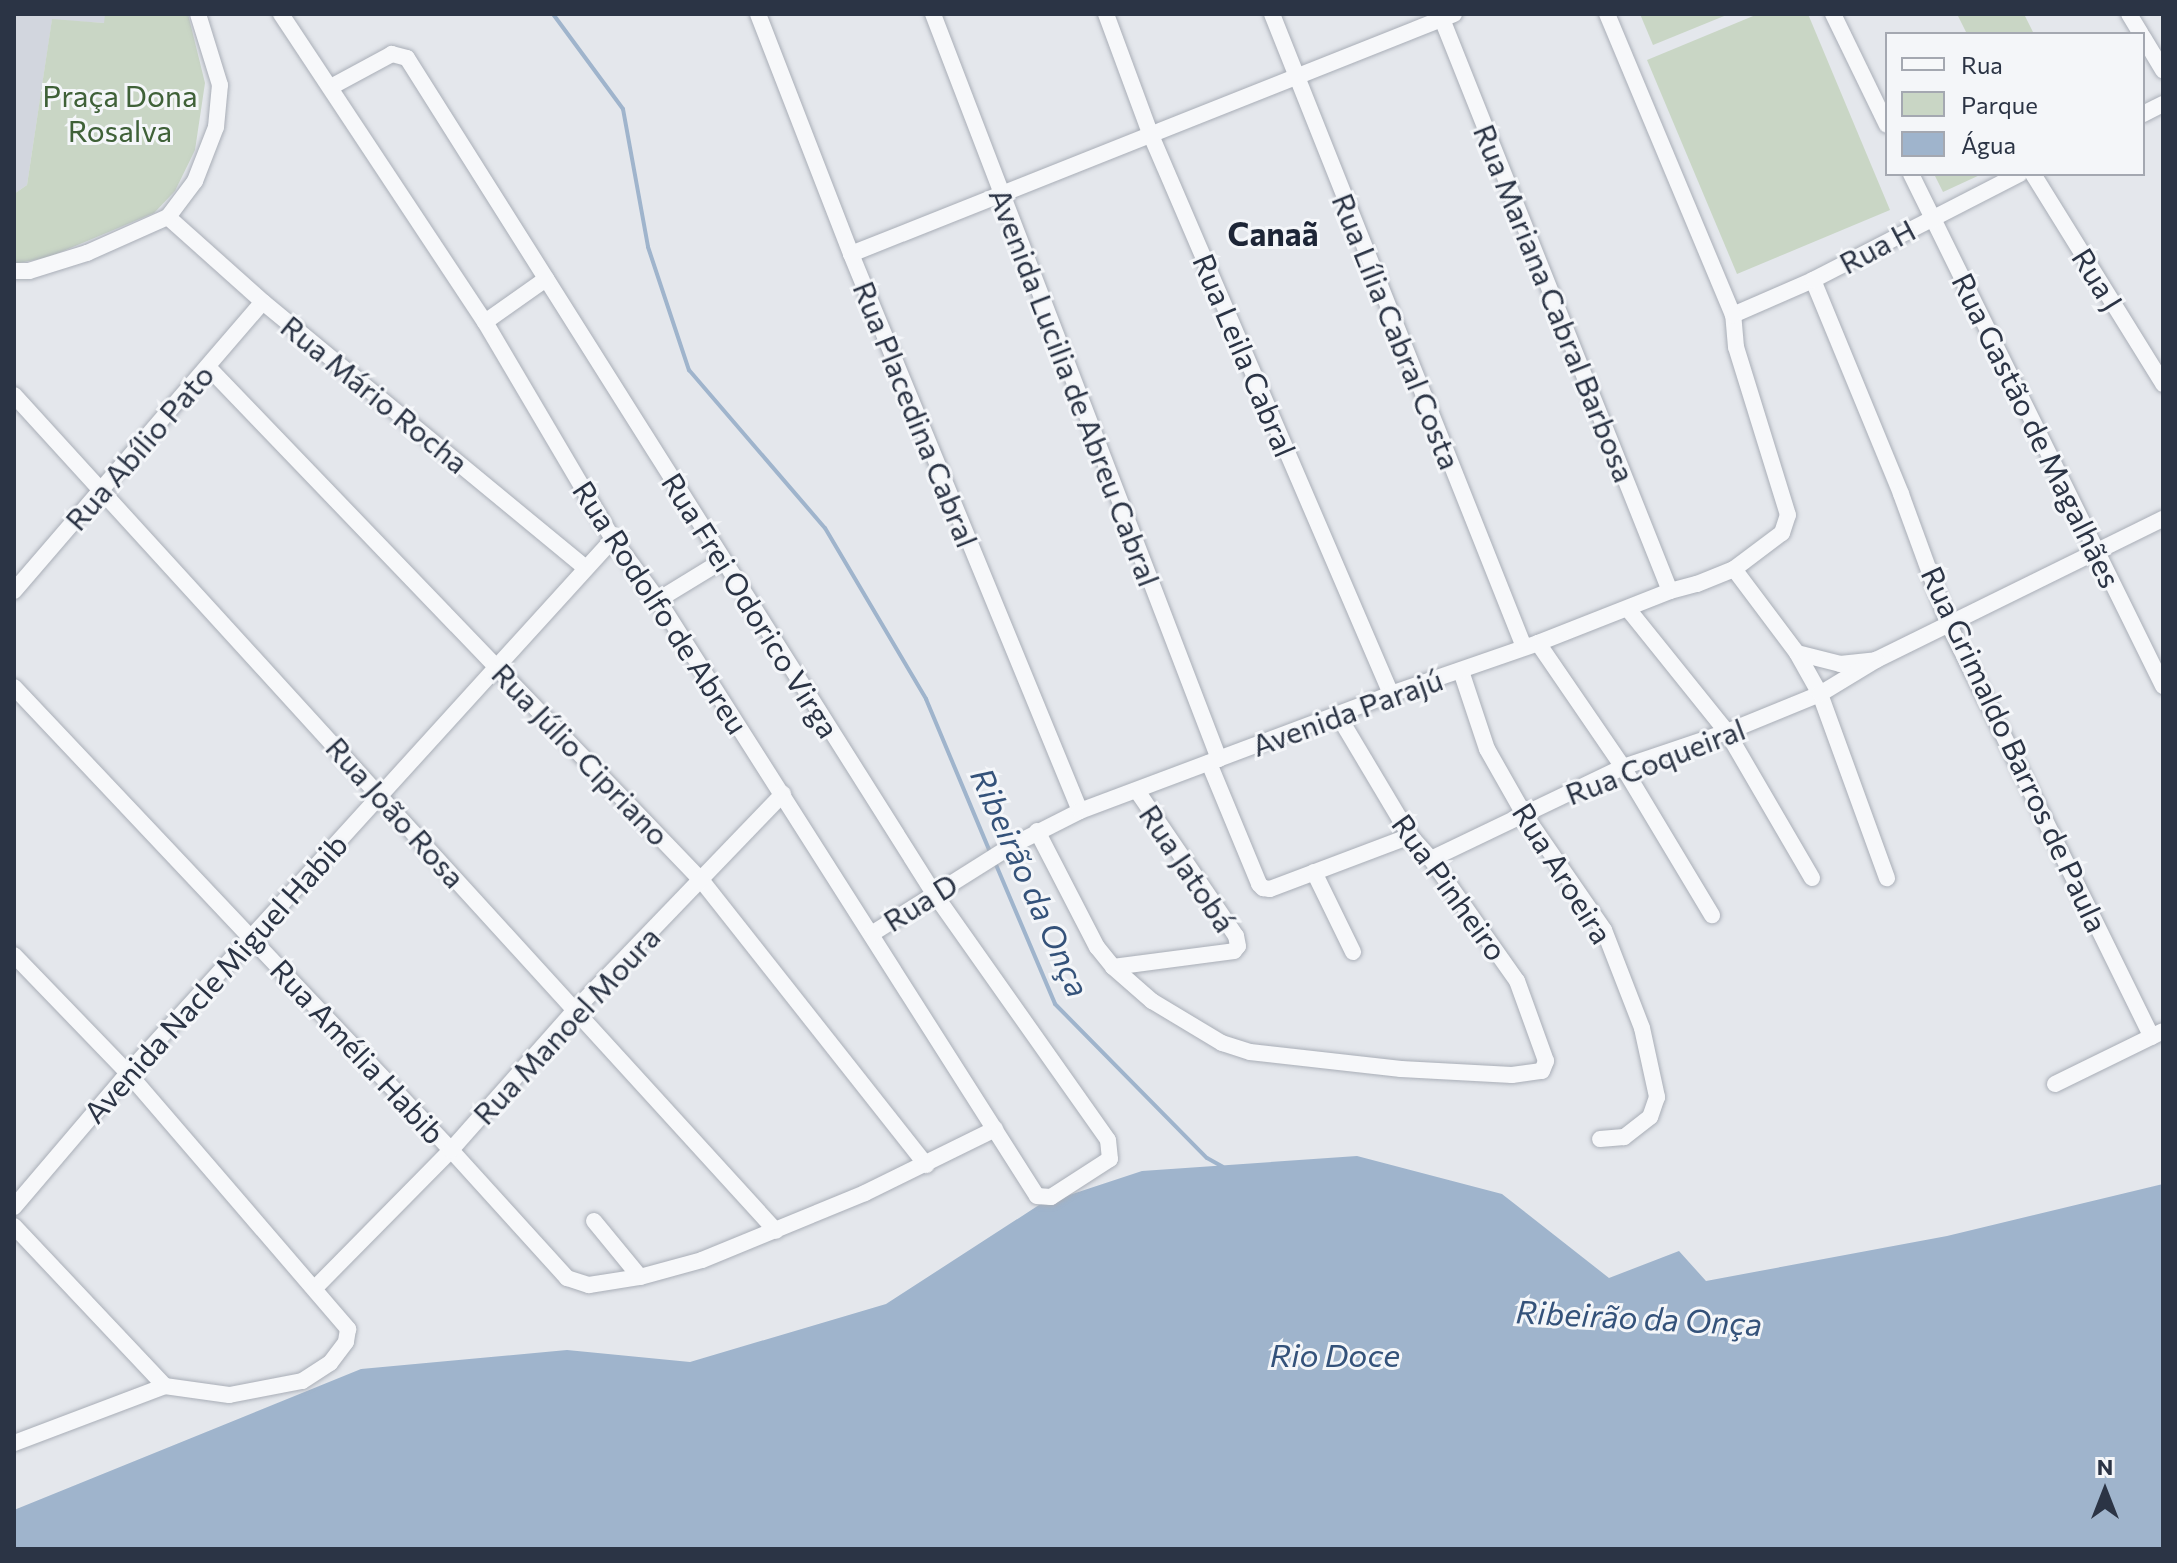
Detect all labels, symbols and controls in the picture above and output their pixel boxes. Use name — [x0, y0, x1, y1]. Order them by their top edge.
legend — [1885, 32, 2145, 176]
text: Rua — [1961, 50, 2003, 79]
park label: Praça Dona Rosalva — [42, 77, 198, 148]
text: Parque — [1961, 90, 2038, 119]
street label: Rua Mariana Cabral Barbosa — [1467, 119, 1643, 487]
text: Água — [1961, 130, 2016, 159]
street label: Avenida Lucilia de Abreu Cabral — [982, 183, 1168, 591]
street label: Rua Lília Cabral Costa — [1325, 188, 1469, 474]
street label: Rua H — [1833, 211, 1921, 281]
district label: Canaã — [1228, 214, 1318, 252]
street label: Rua J — [2065, 241, 2131, 317]
street label: Rua Leila Cabral — [1186, 248, 1304, 462]
street label: Rua Gastão de Magalhães — [1945, 267, 2129, 593]
street label: Rua Placedina Cabral — [846, 276, 986, 552]
street label: Rua Mário Rocha — [274, 308, 476, 480]
street label: Rua Abílio Pato — [57, 357, 221, 537]
street label: Rua Frei Odorico Virga — [655, 466, 847, 744]
street label: Rua Rodolfo de Abreu — [566, 474, 756, 740]
street label: Rua Grimaldo Barros de Paula — [1914, 560, 2116, 938]
street label: Rua Júlio Cipriano — [485, 655, 677, 853]
street label: Avenida Parajú — [1247, 661, 1447, 763]
street label: Rua Coqueiral — [1560, 710, 1750, 812]
street label: Rua João Rosa — [319, 729, 473, 895]
water label: Ribeirão da Onça — [963, 762, 1099, 1002]
street label: Rua Aroeira — [1506, 796, 1620, 950]
street label: Rua Jatobá — [1132, 797, 1244, 939]
street label: Rua Pinheiro — [1385, 807, 1515, 967]
street label: Avenida Nacle Miguel Habib — [76, 826, 354, 1130]
street label: Rua D — [876, 865, 964, 939]
street label: Rua Manoel Moura — [465, 919, 667, 1131]
street label: Rua Amélia Habib — [263, 951, 453, 1151]
water label: Ribeirão da Onça — [1515, 1291, 1763, 1343]
water label: Rio Doce — [1270, 1335, 1400, 1373]
north arrow — [2065, 1451, 2145, 1531]
text: N — [2097, 1453, 2113, 1480]

